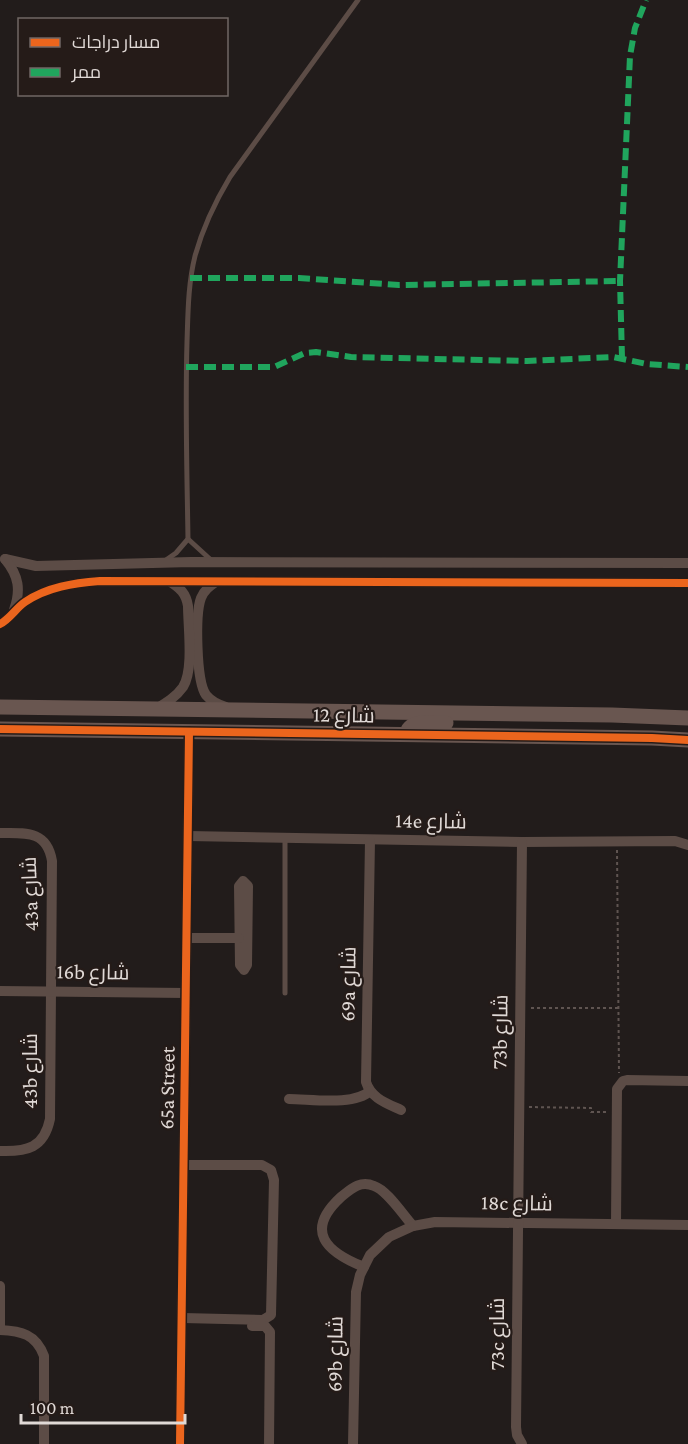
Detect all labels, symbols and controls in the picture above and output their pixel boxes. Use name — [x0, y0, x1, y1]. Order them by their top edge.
legend — [18, 18, 228, 96]
text: مسار دراجات — [72, 32, 160, 53]
text: ممر — [71, 62, 101, 83]
street label: شارع 12 — [313, 702, 375, 730]
street label: 14e شارع — [395, 808, 467, 836]
street label: 43a شارع — [17, 856, 45, 932]
street label: 69a شارع — [335, 946, 363, 1022]
street label: 16b شارع — [56, 959, 130, 987]
street label: 73b شارع — [487, 994, 515, 1070]
street label: 43b شارع — [18, 1033, 44, 1109]
street label: 65a Street — [154, 1045, 180, 1130]
street label: 18c شارع — [481, 1190, 553, 1218]
street label: 73c شارع — [485, 1298, 511, 1370]
street label: 69b شارع — [322, 1316, 350, 1392]
scale bar — [21, 1387, 184, 1425]
text: 100 m — [30, 1398, 75, 1418]

